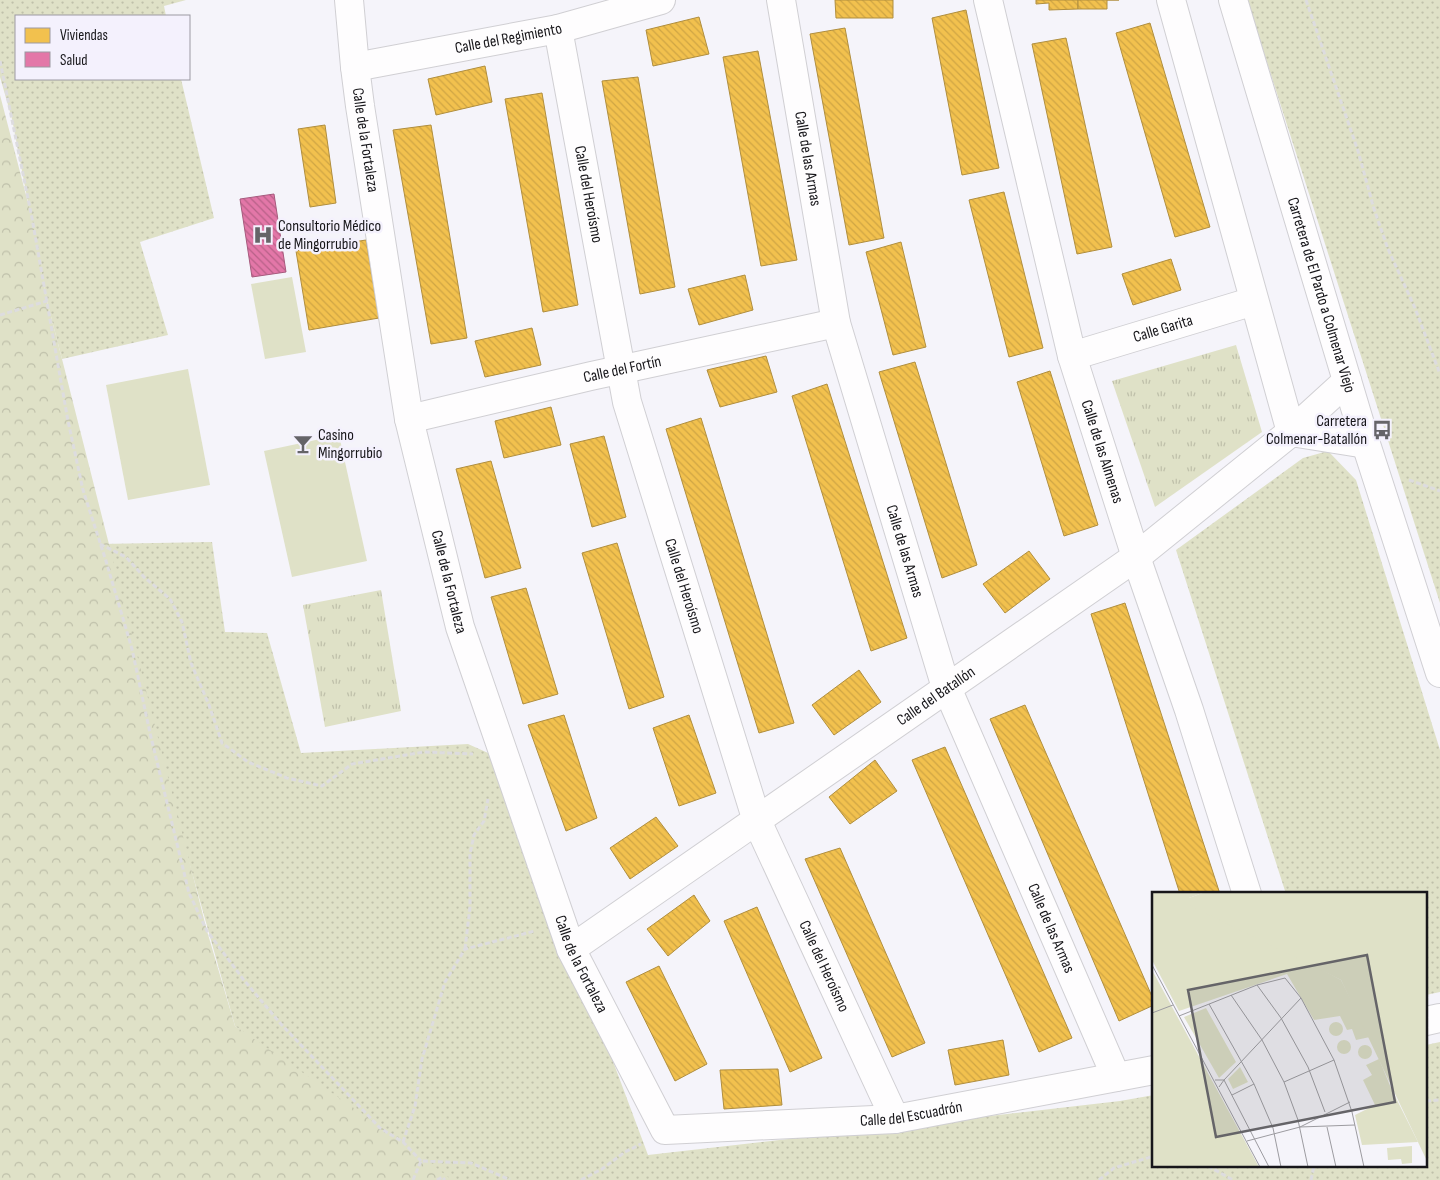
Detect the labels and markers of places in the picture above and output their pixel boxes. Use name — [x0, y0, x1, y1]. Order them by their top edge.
place label: Consultorio Médico de Mingorrubio — [278, 217, 381, 254]
hospital icon: Consultorio Médico de Mingorrubio — [252, 224, 274, 246]
place label: Carretera Colmenar-Batallón — [1266, 412, 1367, 449]
bus stop icon: Carretera Colmenar-Batallón — [1371, 419, 1393, 441]
place label: Casino Mingorrubio — [318, 426, 382, 463]
bar icon: Casino Mingorrubio — [292, 433, 314, 455]

